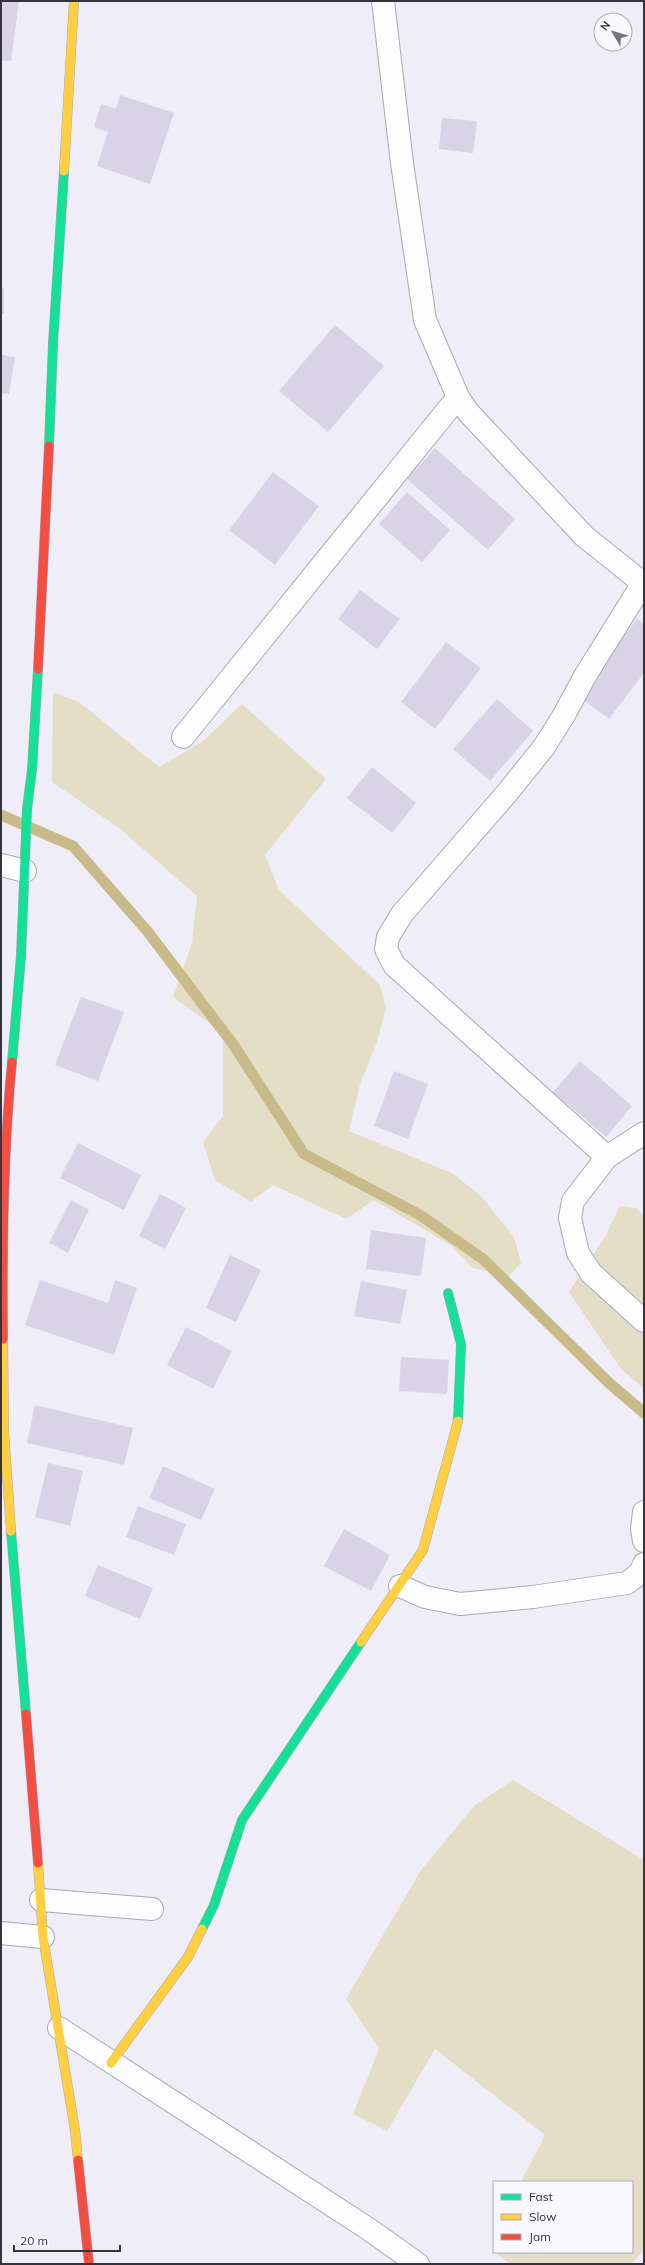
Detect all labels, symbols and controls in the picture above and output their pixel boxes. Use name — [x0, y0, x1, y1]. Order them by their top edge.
north arrow — [593, 12, 633, 52]
text: N — [597, 18, 613, 33]
legend — [493, 2181, 633, 2253]
text: Fast — [529, 2189, 553, 2204]
text: Slow — [529, 2209, 557, 2224]
scale bar — [14, 2227, 120, 2253]
text: Jam — [529, 2229, 551, 2244]
text: 20 m — [20, 2233, 48, 2248]

